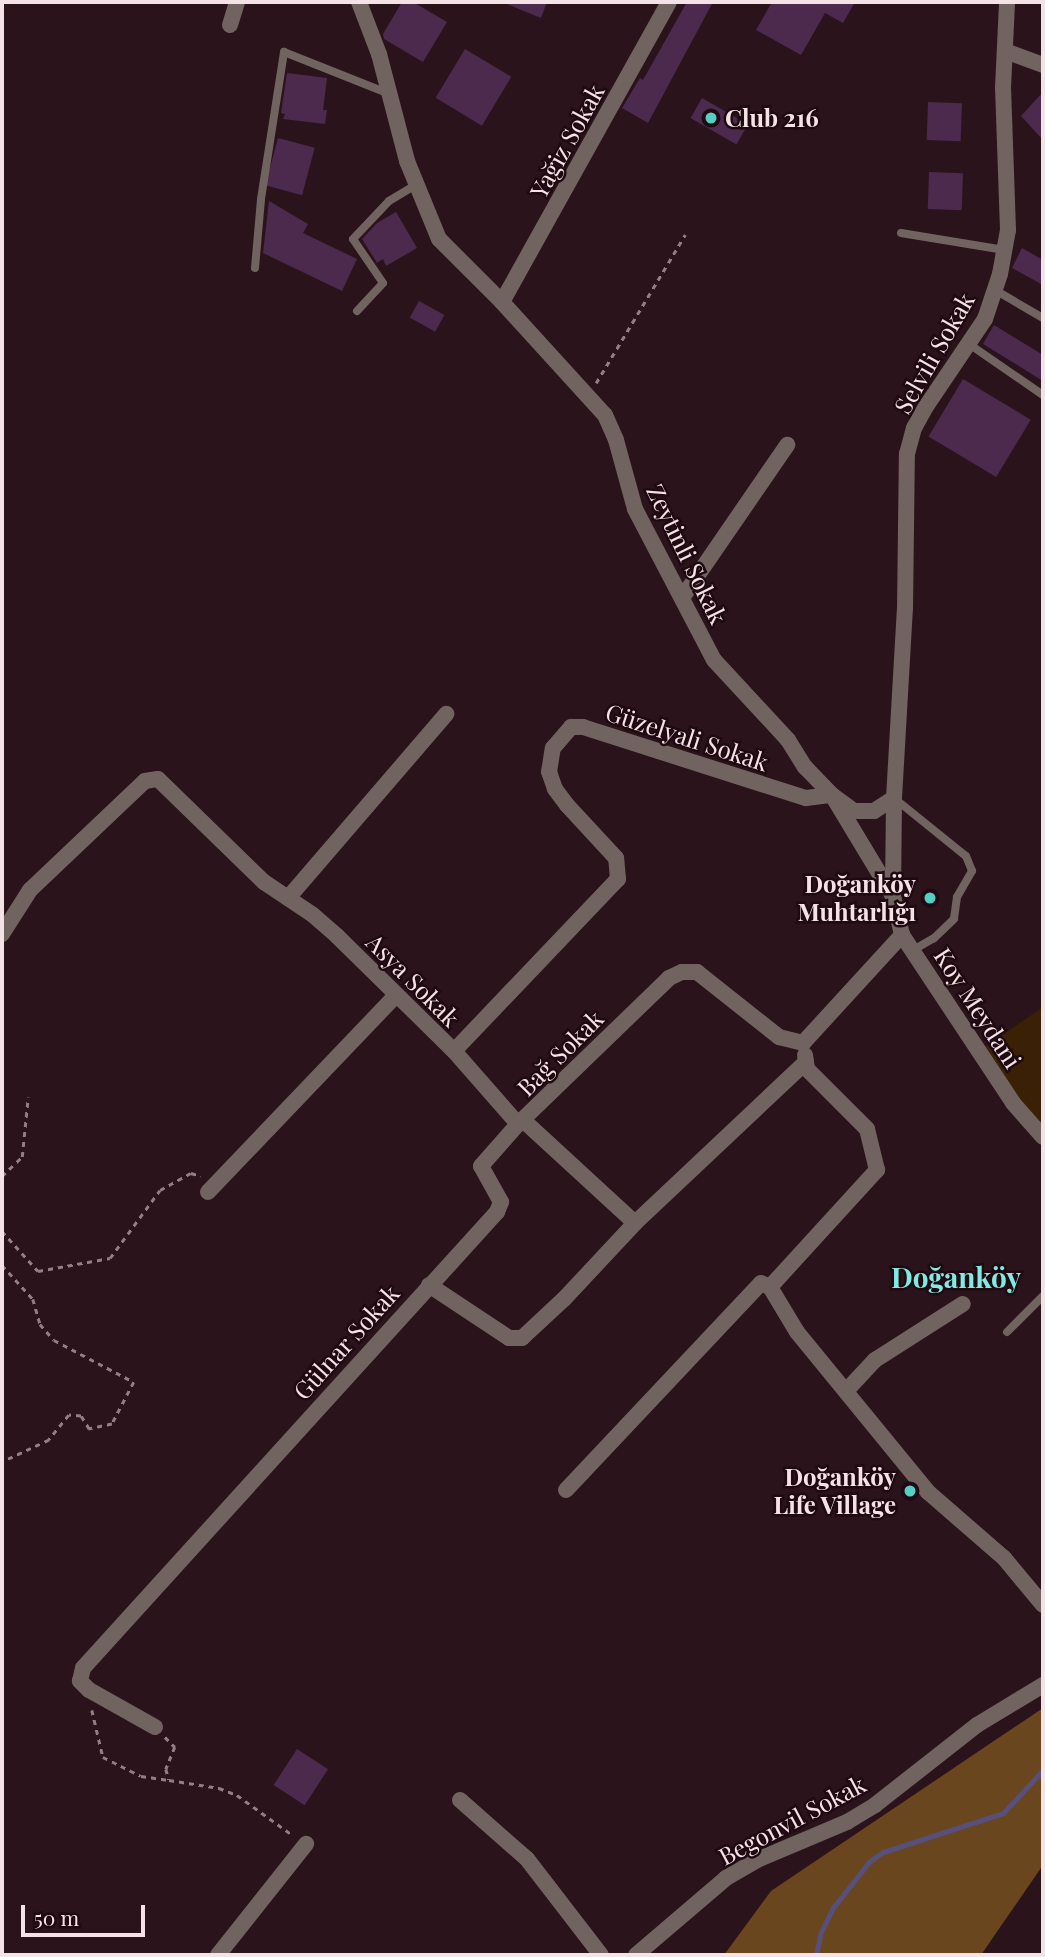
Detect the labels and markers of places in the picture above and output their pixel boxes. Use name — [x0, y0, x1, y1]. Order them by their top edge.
place label: Club 216 — [725, 104, 819, 132]
marker: Club 216 — [703, 110, 719, 126]
place label: Doğanköy Muhtarlığı — [798, 870, 916, 926]
marker: Doğanköy Muhtarlığı — [922, 890, 938, 906]
place label: Doğanköy Life Village — [773, 1463, 896, 1519]
marker: Doğanköy Life Village — [902, 1483, 918, 1499]

